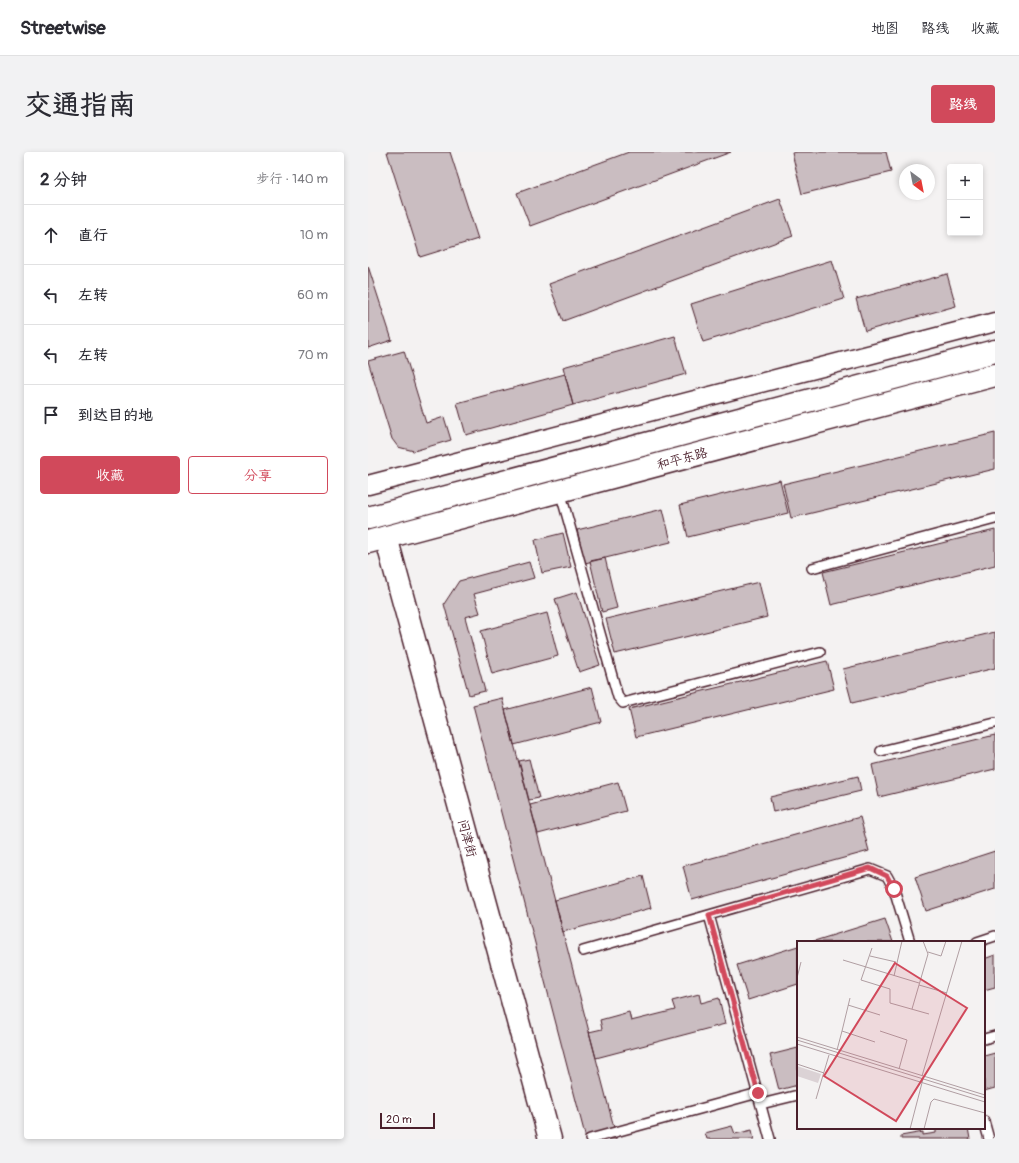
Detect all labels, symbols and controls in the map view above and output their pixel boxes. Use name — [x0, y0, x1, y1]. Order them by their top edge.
text: Streetwise — [20, 16, 106, 40]
text: 地图 — [871, 20, 899, 37]
text: 路线 — [921, 20, 949, 37]
text: 收藏 — [971, 20, 999, 37]
button: 路线 — [931, 85, 995, 123]
text: 交通指南 — [24, 88, 136, 123]
north arrow — [899, 164, 935, 200]
map controls — [947, 164, 983, 236]
button: + — [947, 164, 983, 200]
text: 2 分钟 — [40, 169, 87, 190]
text: 步行 · 140 m — [256, 171, 328, 187]
button: − — [947, 200, 983, 236]
icon: ahead — [40, 224, 62, 246]
text: 直行 — [78, 226, 108, 245]
text: 10 m — [300, 227, 328, 243]
icon: left — [40, 284, 62, 306]
text: 左转 — [78, 286, 108, 305]
text: 60 m — [297, 287, 328, 303]
icon: left — [40, 344, 62, 366]
text: 左转 — [78, 346, 108, 365]
text: 70 m — [298, 347, 328, 363]
icon: arrive — [40, 404, 62, 426]
text: 到达目的地 — [78, 406, 153, 425]
street label: 和平东路 — [655, 445, 709, 473]
button: 收藏 — [40, 456, 180, 494]
button: 分享 — [188, 456, 328, 494]
street label: 问津街 — [454, 817, 480, 859]
route start — [885, 880, 903, 898]
inset map — [797, 941, 985, 1129]
route end — [749, 1084, 767, 1102]
scale bar — [380, 1111, 435, 1130]
text: 20 m — [386, 1113, 412, 1126]

